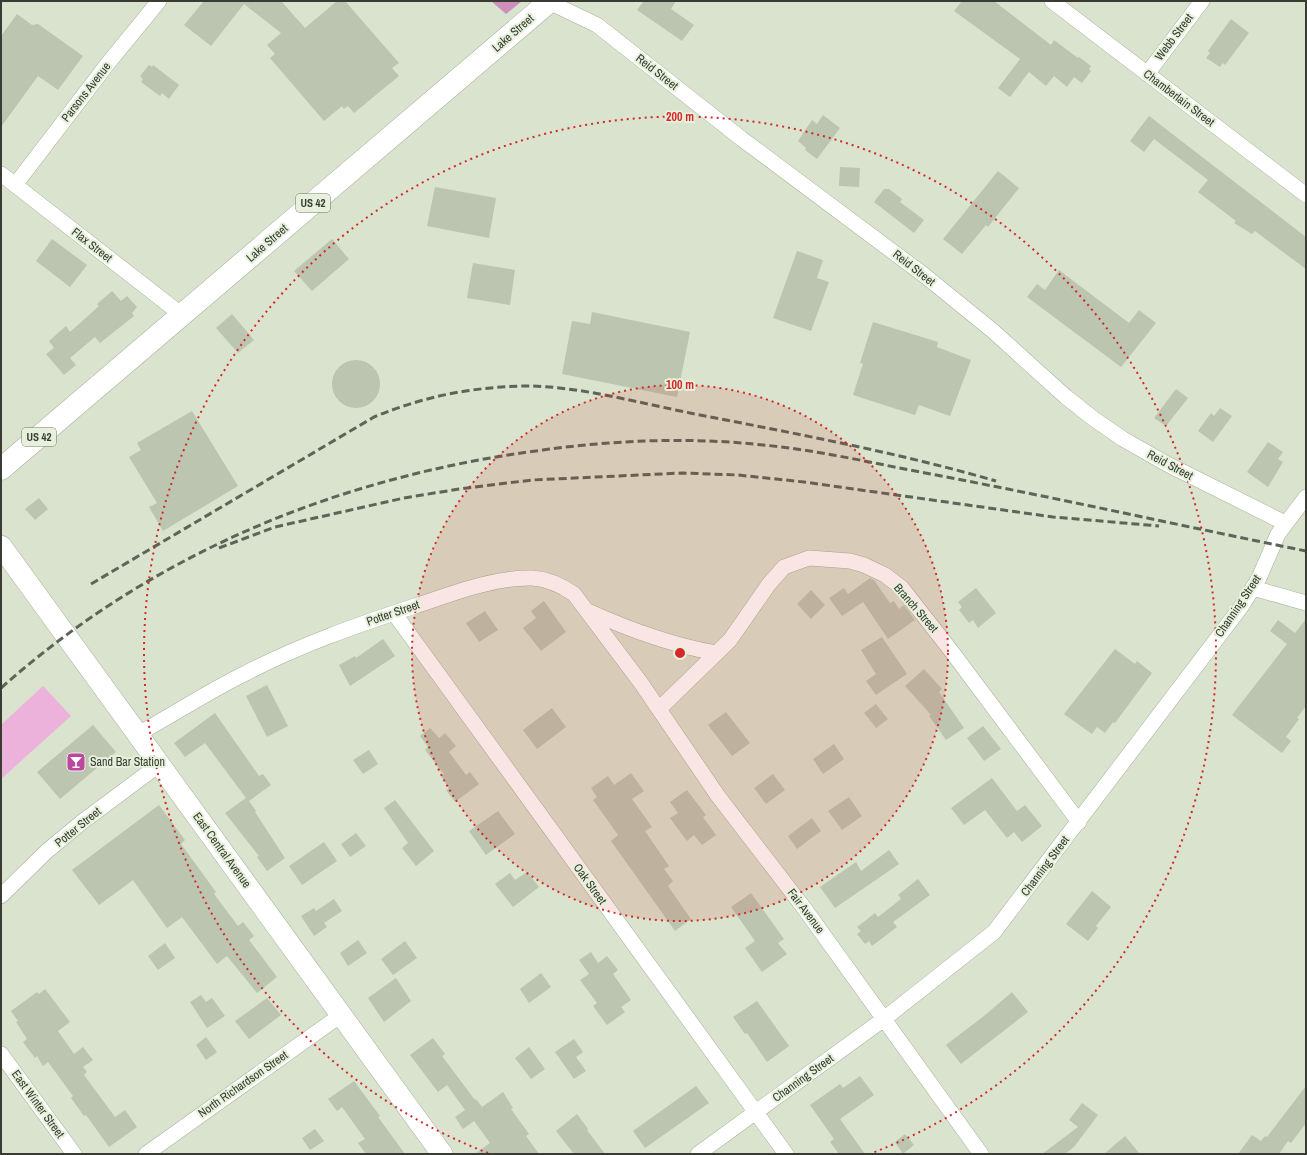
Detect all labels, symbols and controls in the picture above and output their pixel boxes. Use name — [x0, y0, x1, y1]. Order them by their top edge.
street label: Lake Street — [489, 10, 537, 56]
street label: Webb Street — [1151, 10, 1197, 64]
street label: Reid Street — [632, 50, 682, 94]
street label: Parsons Avenue — [58, 59, 114, 125]
street label: Chamberlain Street — [1140, 66, 1218, 130]
text: 200 m — [666, 109, 694, 125]
road number: US 42 — [296, 194, 330, 212]
street label: Lake Street — [243, 220, 291, 266]
street label: Flax Street — [68, 224, 116, 266]
street label: Reid Street — [889, 246, 939, 290]
text: 100 m — [666, 377, 694, 393]
road number: US 42 — [22, 428, 56, 446]
street label: Reid Street — [1144, 446, 1196, 484]
street label: Channing Street — [1211, 572, 1265, 640]
street label: Branch Street — [890, 580, 942, 636]
street label: Potter Street — [364, 596, 422, 630]
centre of rings — [673, 646, 687, 660]
bar icon: Sand Bar Station — [65, 751, 87, 773]
place label: Sand Bar Station — [90, 754, 165, 770]
street label: Potter Street — [51, 803, 105, 851]
street label: East Central Avenue — [189, 809, 255, 891]
street label: Channing Street — [1017, 832, 1073, 899]
street label: Oak Street — [570, 860, 610, 908]
street label: Fair Avenue — [784, 885, 828, 937]
street label: North Richardson Street — [195, 1047, 291, 1121]
street label: Channing Street — [769, 1050, 837, 1106]
street label: East Winter Street — [8, 1067, 68, 1141]

